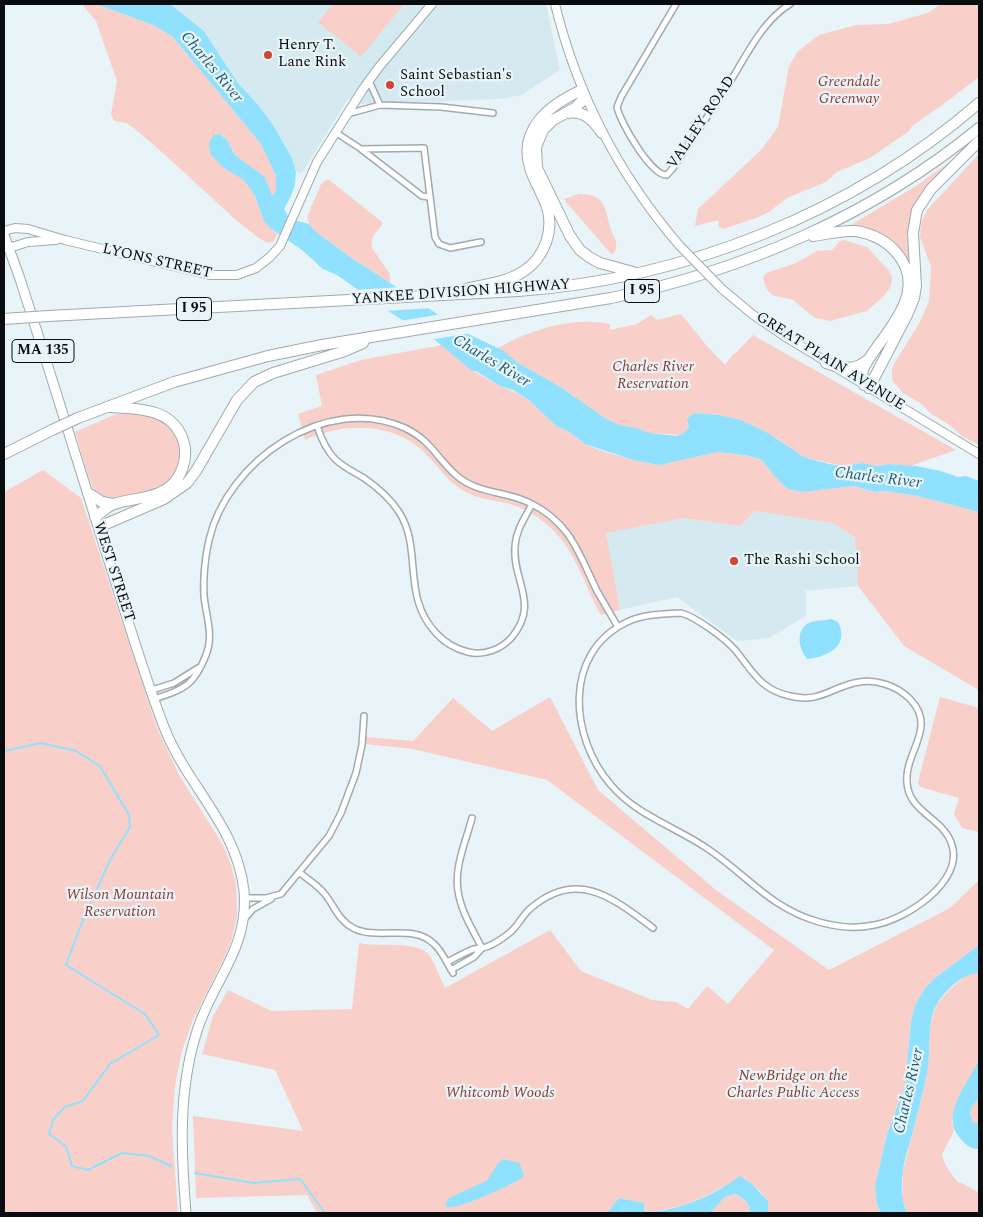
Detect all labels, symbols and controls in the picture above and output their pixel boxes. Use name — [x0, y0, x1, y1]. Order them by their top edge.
water label: Charles River — [176, 28, 246, 108]
place label: Henry T. Lane Rink — [278, 37, 346, 72]
marker: Henry T. Lane Rink — [262, 49, 274, 61]
place label: Saint Sebastian's School — [400, 67, 512, 102]
street label: VALLEY ROAD — [664, 73, 740, 173]
park label: Greendale Greenway — [818, 74, 880, 109]
marker: Saint Sebastian's School — [384, 79, 396, 91]
street label: LYONS STREET — [100, 241, 214, 283]
street label: YANKEE DIVISION HIGHWAY — [351, 276, 571, 310]
road number: I 95 — [624, 280, 660, 302]
road number: I 95 — [176, 298, 212, 320]
street label: GREAT PLAIN AVENUE — [752, 309, 908, 415]
water label: Charles River — [449, 331, 533, 393]
road number: MA 135 — [12, 340, 74, 362]
park label: Charles River Reservation — [612, 359, 694, 394]
water label: Charles River — [834, 464, 922, 494]
street label: WEST STREET — [88, 520, 138, 624]
place label: The Rashi School — [744, 552, 860, 570]
marker: The Rashi School — [728, 555, 740, 567]
park label: Wilson Mountain Reservation — [66, 887, 174, 922]
water label: Charles River — [891, 1046, 929, 1136]
park label: NewBridge on the Charles Public Access — [727, 1068, 859, 1103]
park label: Whitcomb Woods — [445, 1085, 555, 1103]

